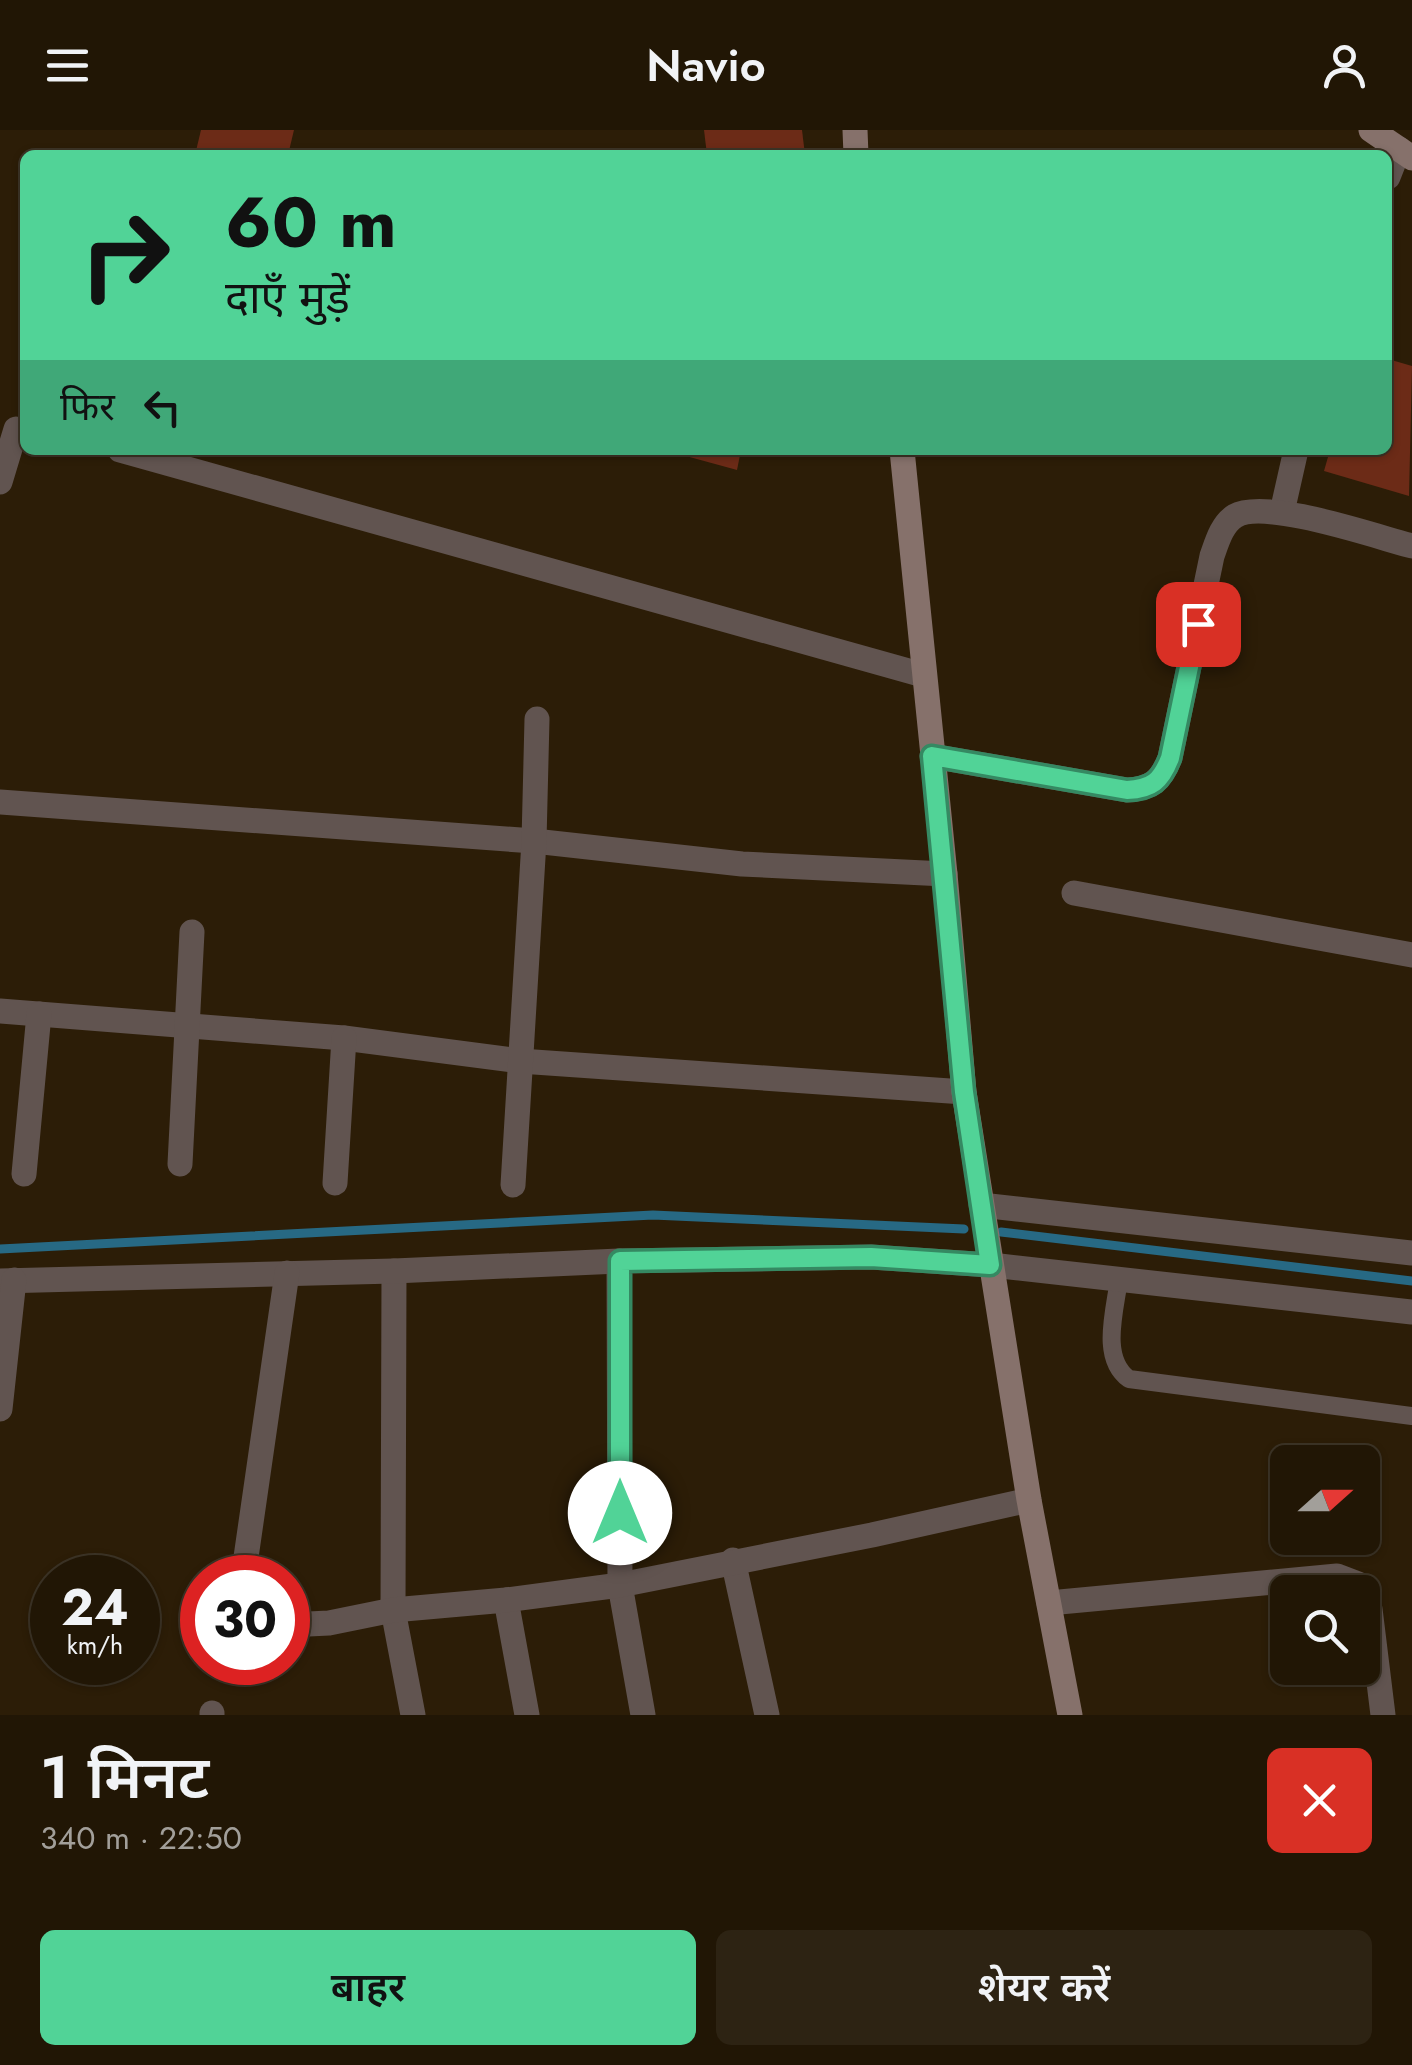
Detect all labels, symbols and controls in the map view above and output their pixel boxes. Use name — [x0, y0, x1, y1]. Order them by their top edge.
text: Navio — [646, 33, 766, 98]
icon: menu — [40, 38, 95, 93]
icon: person — [1317, 38, 1372, 93]
text: 60 m — [225, 172, 397, 273]
icon: right — [60, 190, 190, 320]
text: दाएँ मुड़ें — [225, 265, 350, 330]
text: फिर — [60, 379, 115, 434]
icon: left — [135, 380, 190, 435]
pin — [1156, 582, 1241, 667]
icon: arrive — [1171, 597, 1226, 652]
north arrow — [1270, 1445, 1380, 1555]
map controls — [1270, 1445, 1380, 1685]
position arrow — [568, 1461, 672, 1565]
speed limit sign: 30 — [180, 1555, 310, 1685]
text: 24 — [61, 1571, 129, 1644]
button: search — [1270, 1575, 1380, 1685]
text: km/h — [67, 1627, 123, 1663]
text: 1 मिनट — [40, 1734, 209, 1821]
button: close — [1267, 1748, 1372, 1853]
text: 340 m · 22:50 — [40, 1815, 242, 1861]
button: बाहर — [40, 1930, 696, 2045]
button: शेयर करें — [716, 1930, 1372, 2045]

